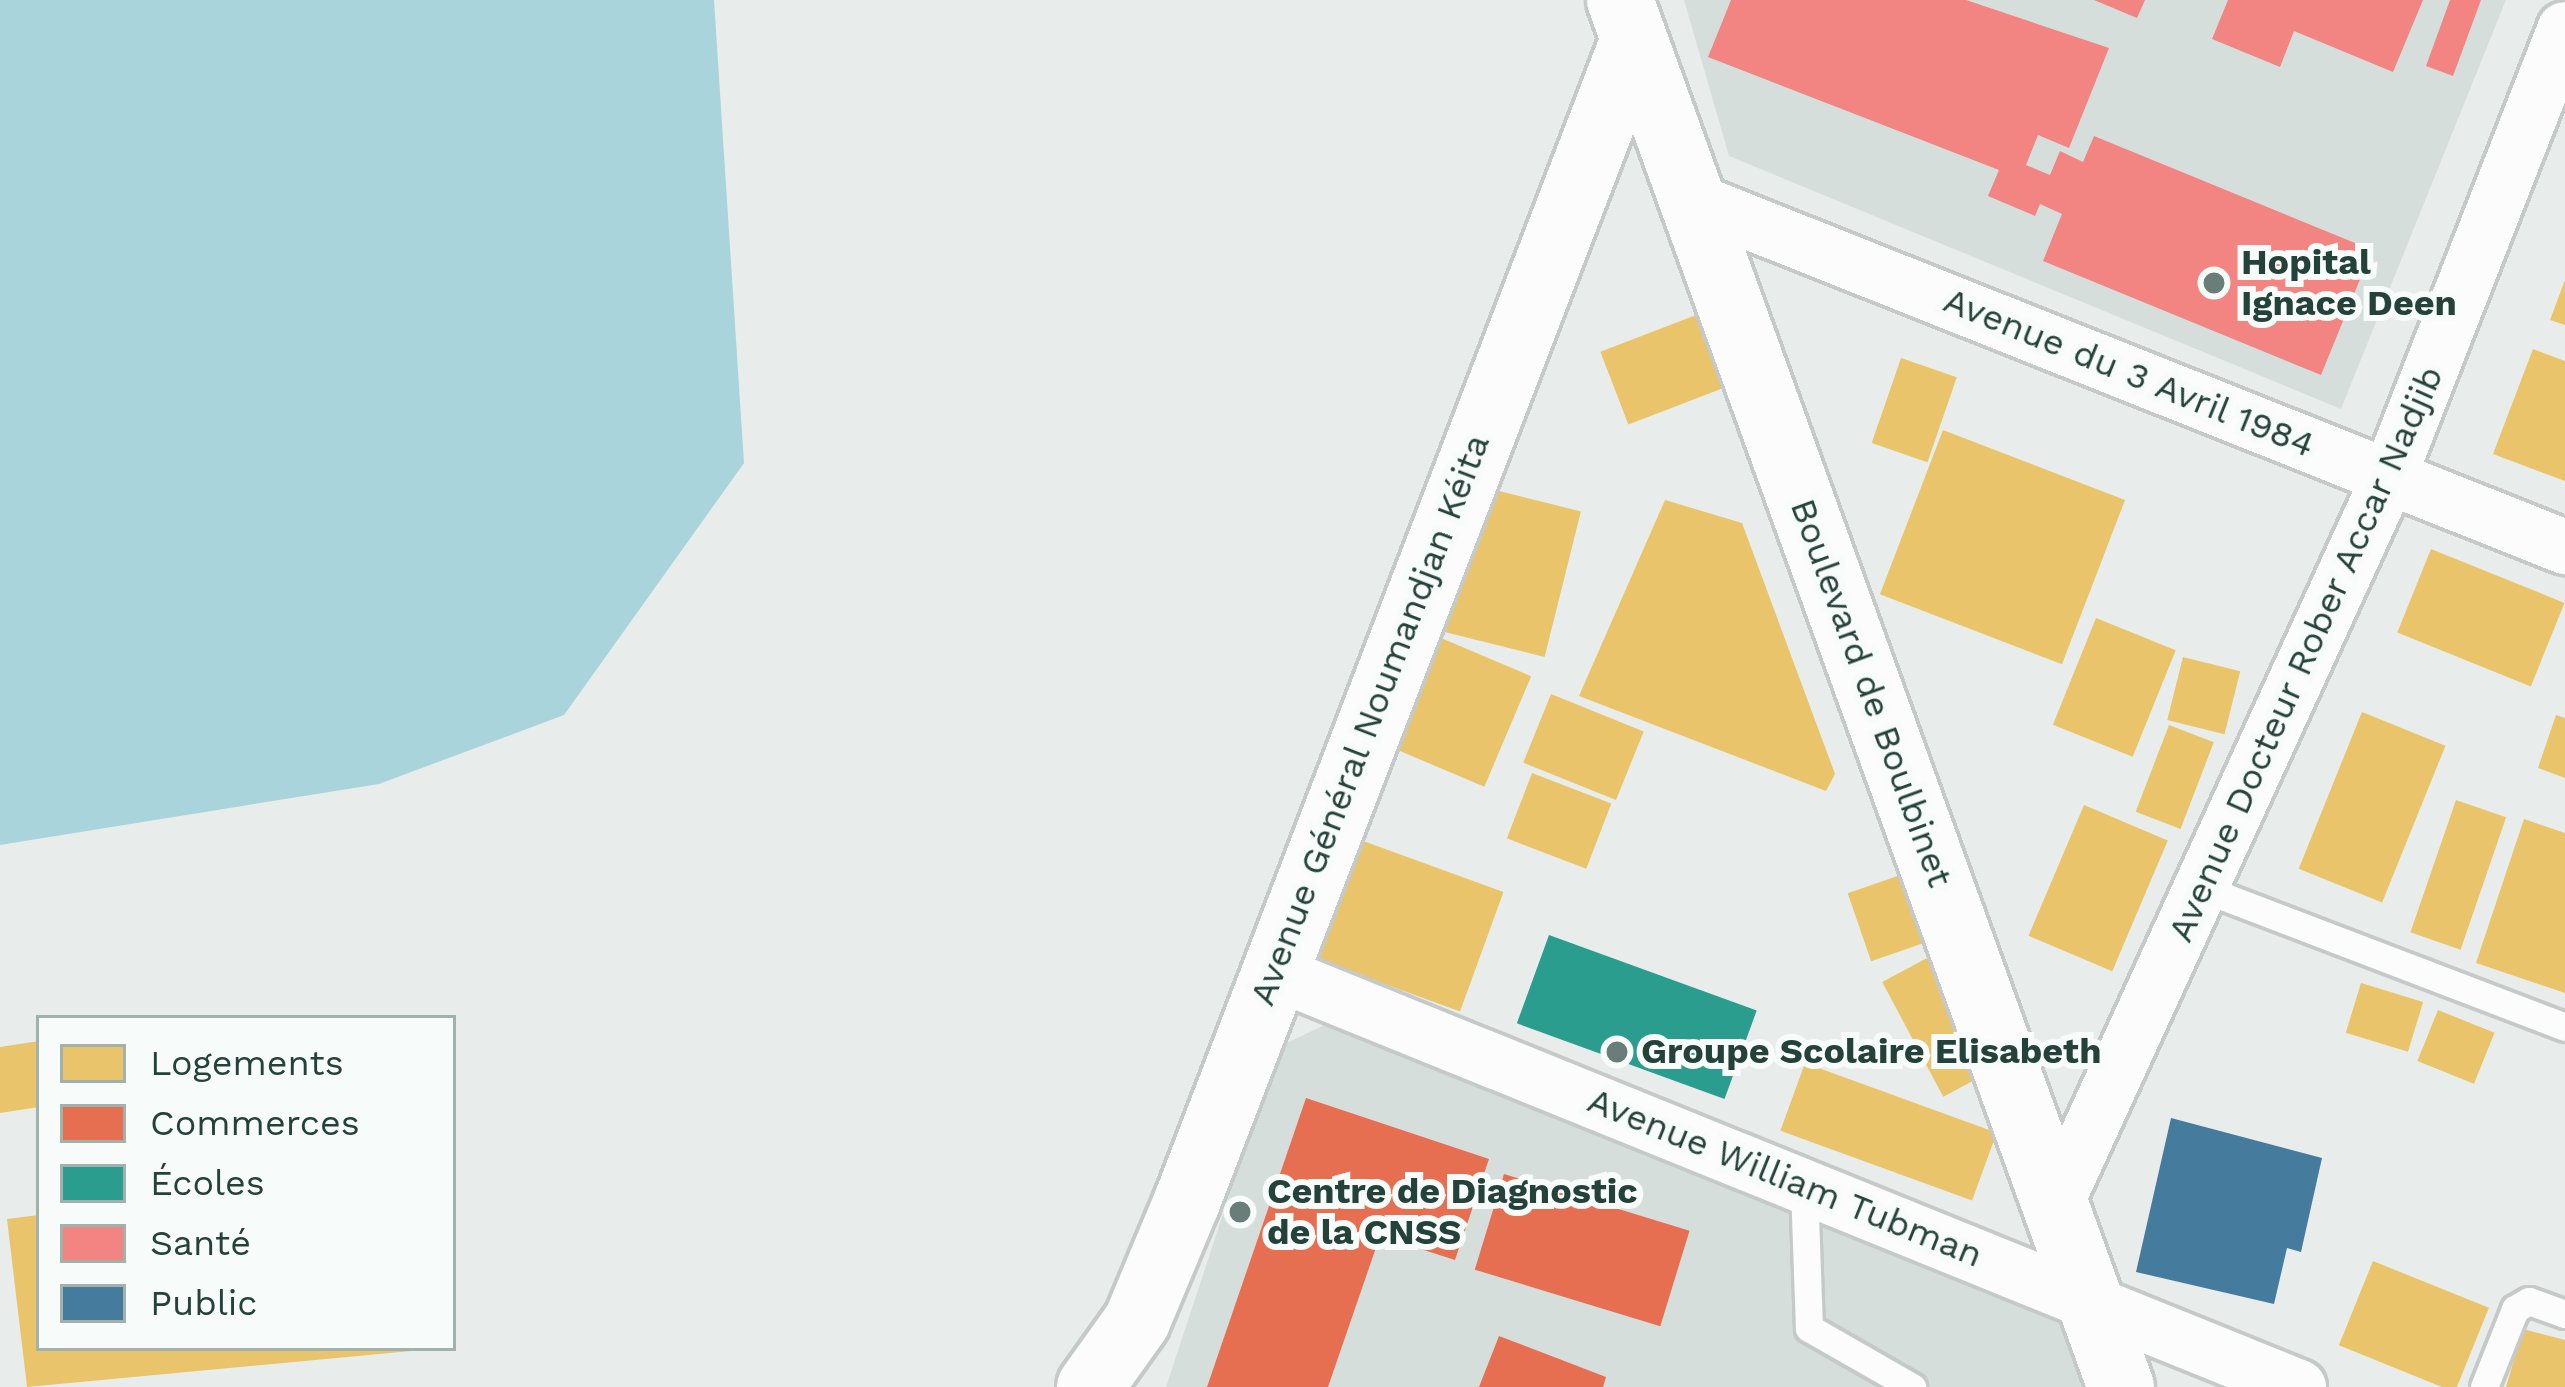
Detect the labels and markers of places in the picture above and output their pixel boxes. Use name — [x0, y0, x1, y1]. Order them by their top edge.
place label: Hopital Ignace Deen — [2241, 240, 2457, 325]
marker: Hopital Ignace Deen — [2198, 267, 2230, 299]
place label: Groupe Scolaire Elisabeth — [1641, 1030, 2101, 1074]
marker: Groupe Scolaire Elisabeth — [1604, 1039, 1630, 1065]
place label: Centre de Diagnostic de la CNSS — [1267, 1169, 1638, 1254]
marker: Centre de Diagnostic de la CNSS — [1224, 1196, 1256, 1228]

